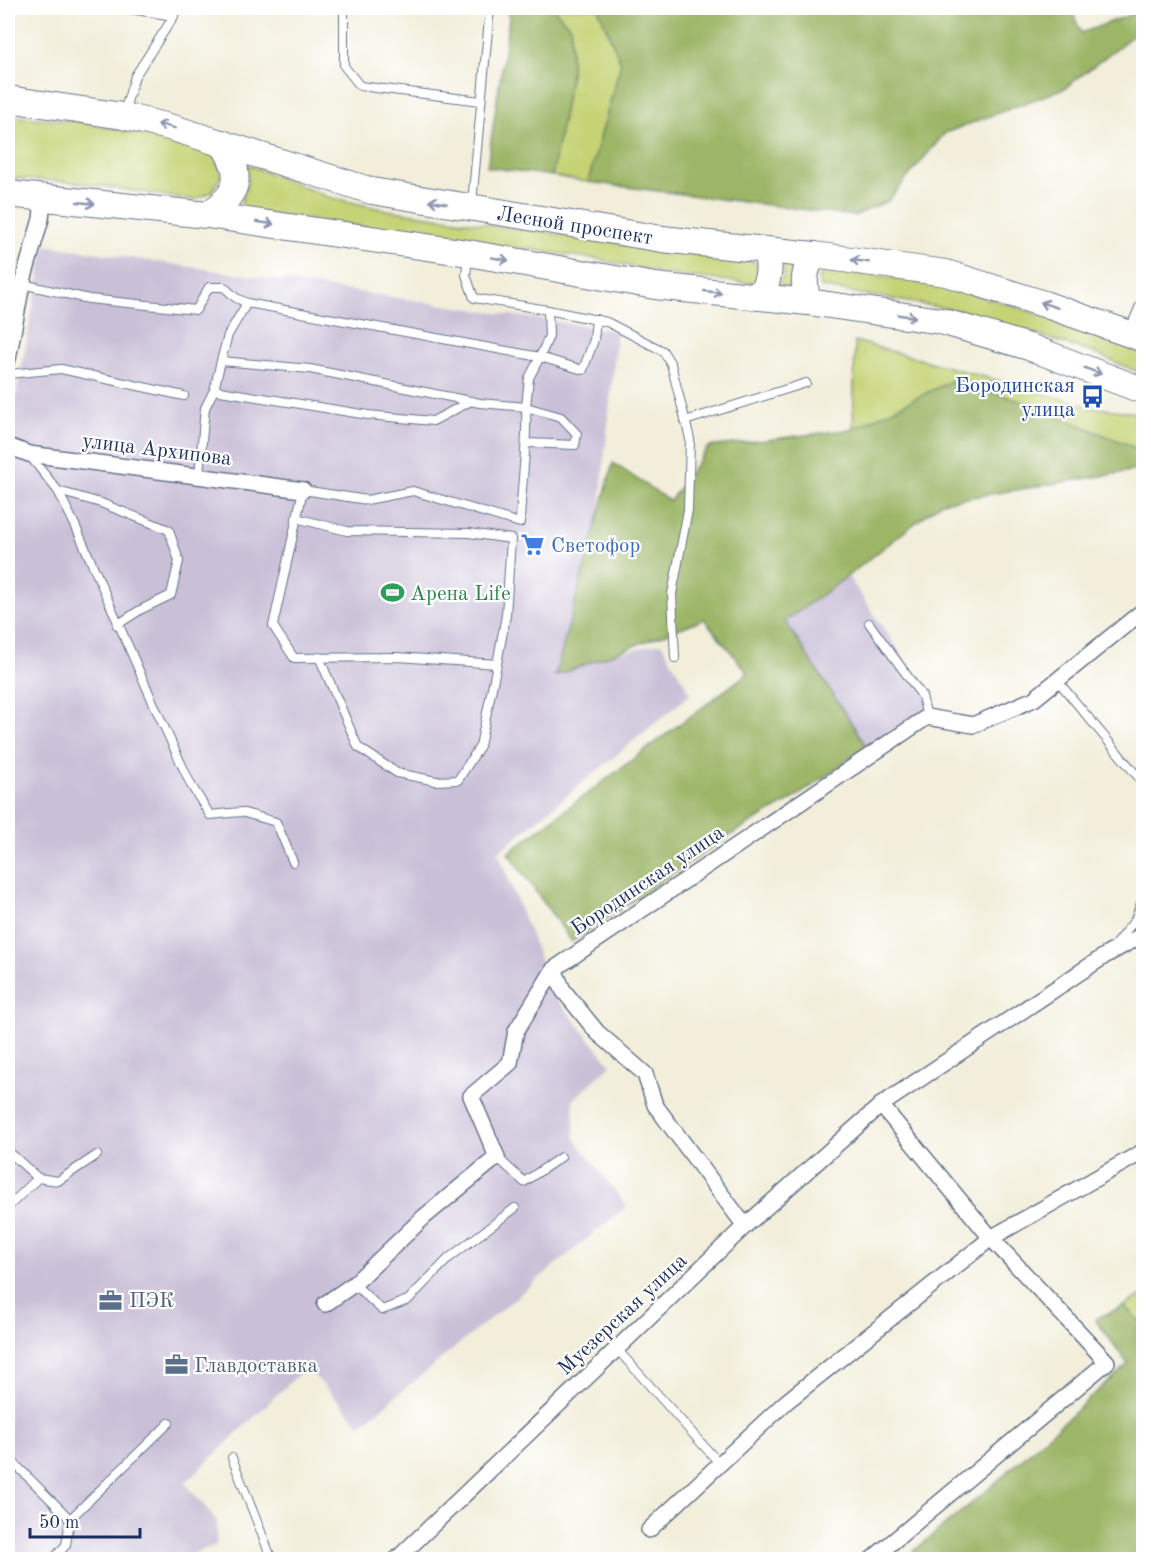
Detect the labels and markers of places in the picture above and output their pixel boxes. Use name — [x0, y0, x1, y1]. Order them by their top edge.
place label: Бородинская улица — [955, 376, 1075, 421]
bus stop icon: Бородинская улица — [1080, 384, 1106, 410]
supermarket icon: Светофор — [520, 532, 546, 558]
place label: Светофор — [551, 536, 640, 557]
sports icon: Арена Life — [379, 580, 405, 606]
place label: Арена Life — [410, 584, 511, 605]
office icon: ПЭК — [98, 1287, 124, 1313]
place label: ПЭК — [129, 1291, 174, 1312]
office icon: Главдоставка — [163, 1352, 189, 1378]
place label: Главдоставка — [194, 1356, 318, 1377]

